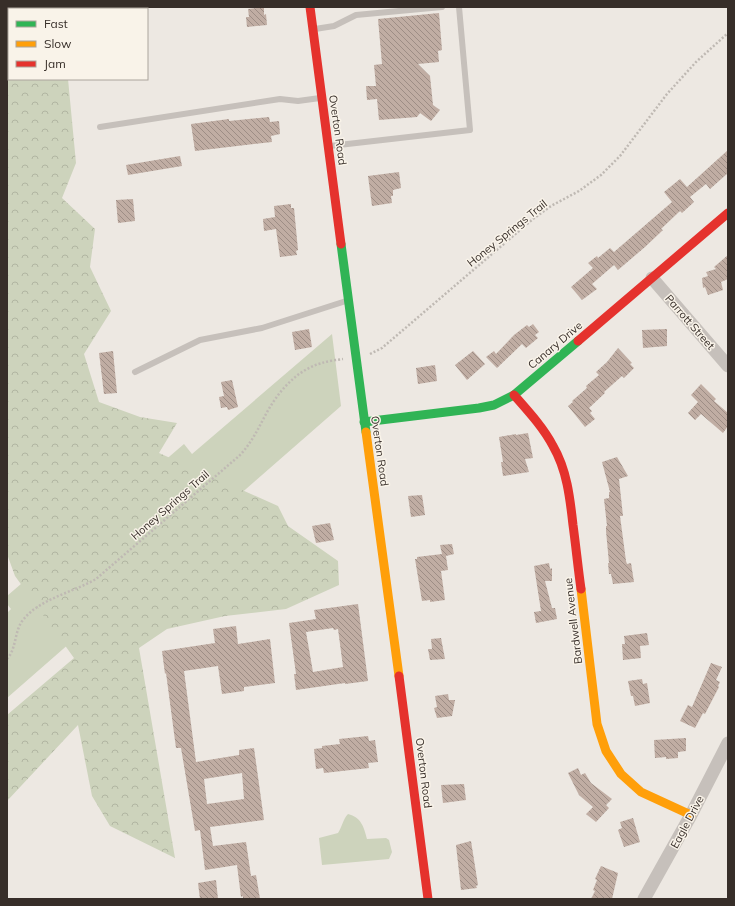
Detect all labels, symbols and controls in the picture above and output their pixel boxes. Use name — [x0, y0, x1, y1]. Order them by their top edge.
legend — [8, 8, 148, 80]
text: Fast — [44, 16, 68, 31]
text: Slow — [44, 36, 72, 51]
text: Jam — [44, 56, 66, 71]
street label: Overton Road — [326, 94, 350, 166]
street label: Honey Springs Trail — [464, 196, 550, 270]
street label: Parrott Street — [662, 292, 718, 353]
street label: Canary Drive — [525, 318, 585, 372]
street label: Overton Road — [368, 415, 392, 487]
street label: Honey Springs Trail — [128, 467, 212, 543]
street label: Bardwell Avenue — [561, 577, 585, 665]
street label: Overton Road — [413, 737, 435, 809]
street label: Eagle Drive — [667, 793, 707, 851]

